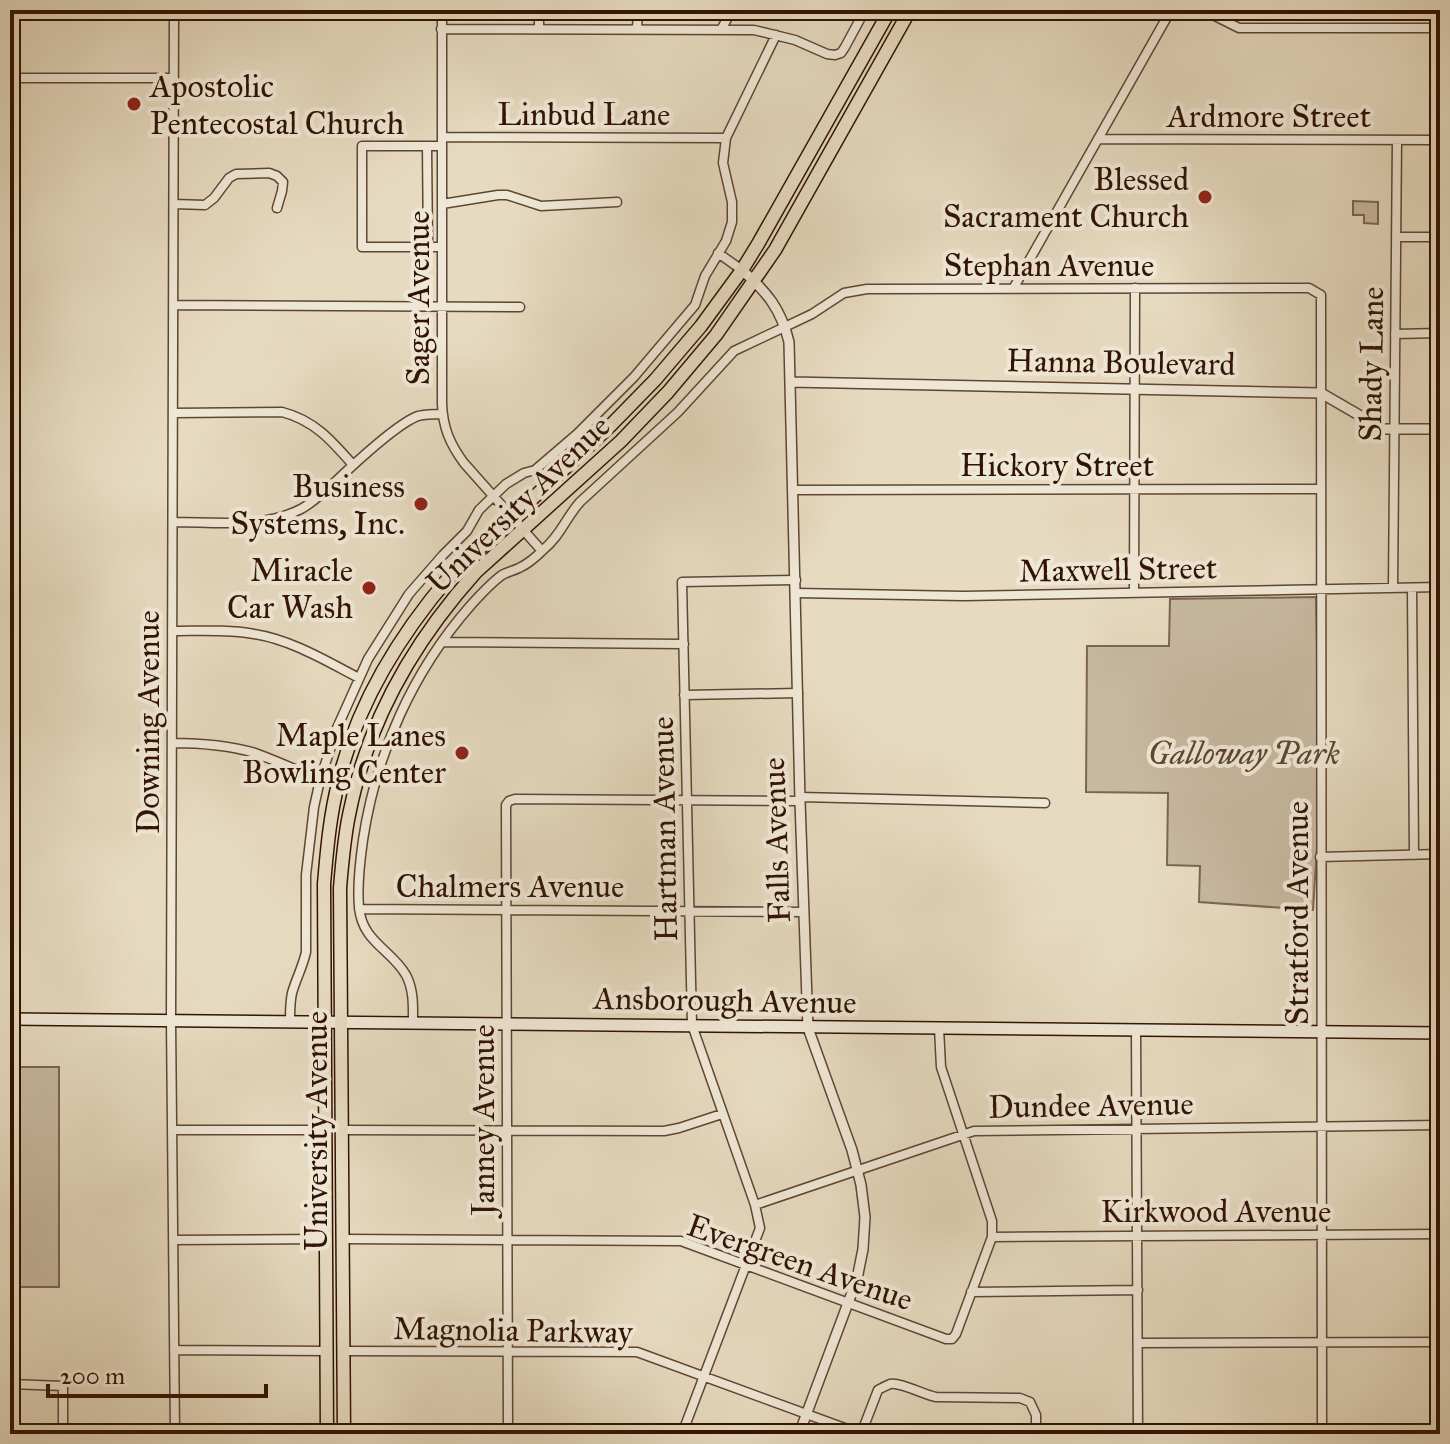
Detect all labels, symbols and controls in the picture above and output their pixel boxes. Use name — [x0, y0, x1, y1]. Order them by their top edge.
place label: Apostolic Pentecostal Church — [148, 67, 404, 143]
marker: Apostolic Pentecostal Church — [125, 95, 143, 113]
street label: Linbud Lane — [498, 95, 670, 134]
street label: Ardmore Street — [1165, 97, 1371, 136]
place label: Blessed Sacrament Church — [943, 160, 1189, 236]
marker: Blessed Sacrament Church — [1196, 188, 1214, 206]
street label: Sager Avenue — [399, 210, 438, 386]
street label: Stephan Avenue — [944, 246, 1154, 285]
street label: Shady Lane — [1351, 286, 1392, 442]
street label: Hanna Boulevard — [1006, 341, 1236, 384]
street label: University Avenue — [418, 407, 618, 602]
street label: Hickory Street — [960, 446, 1154, 485]
place label: Business Systems, Inc. — [231, 467, 405, 543]
marker: Business Systems, Inc. — [412, 495, 430, 513]
street label: Maxwell Street — [1018, 548, 1218, 591]
place label: Miracle Car Wash — [227, 551, 353, 627]
marker: Miracle Car Wash — [360, 579, 378, 597]
street label: Downing Avenue — [129, 610, 168, 834]
place label: Maple Lanes Bowling Center — [242, 716, 446, 792]
street label: Hartman Avenue — [643, 716, 686, 942]
park label: Galloway Park — [1148, 734, 1340, 773]
marker: Maple Lanes Bowling Center — [453, 744, 471, 762]
street label: Falls Avenue — [754, 757, 799, 923]
street label: Stratford Avenue — [1278, 801, 1317, 1025]
street label: Chalmers Avenue — [396, 867, 624, 906]
street label: Ansborough Avenue — [591, 979, 857, 1022]
street label: University Avenue — [297, 1011, 336, 1251]
street label: Janney Avenue — [464, 1024, 503, 1219]
street label: Dundee Avenue — [988, 1084, 1194, 1127]
street label: Kirkwood Avenue — [1101, 1192, 1331, 1231]
street label: Evergreen Avenue — [682, 1206, 918, 1319]
street label: Magnolia Parkway — [393, 1309, 634, 1352]
scale bar — [48, 1348, 266, 1398]
text: 200 m — [60, 1361, 125, 1391]

